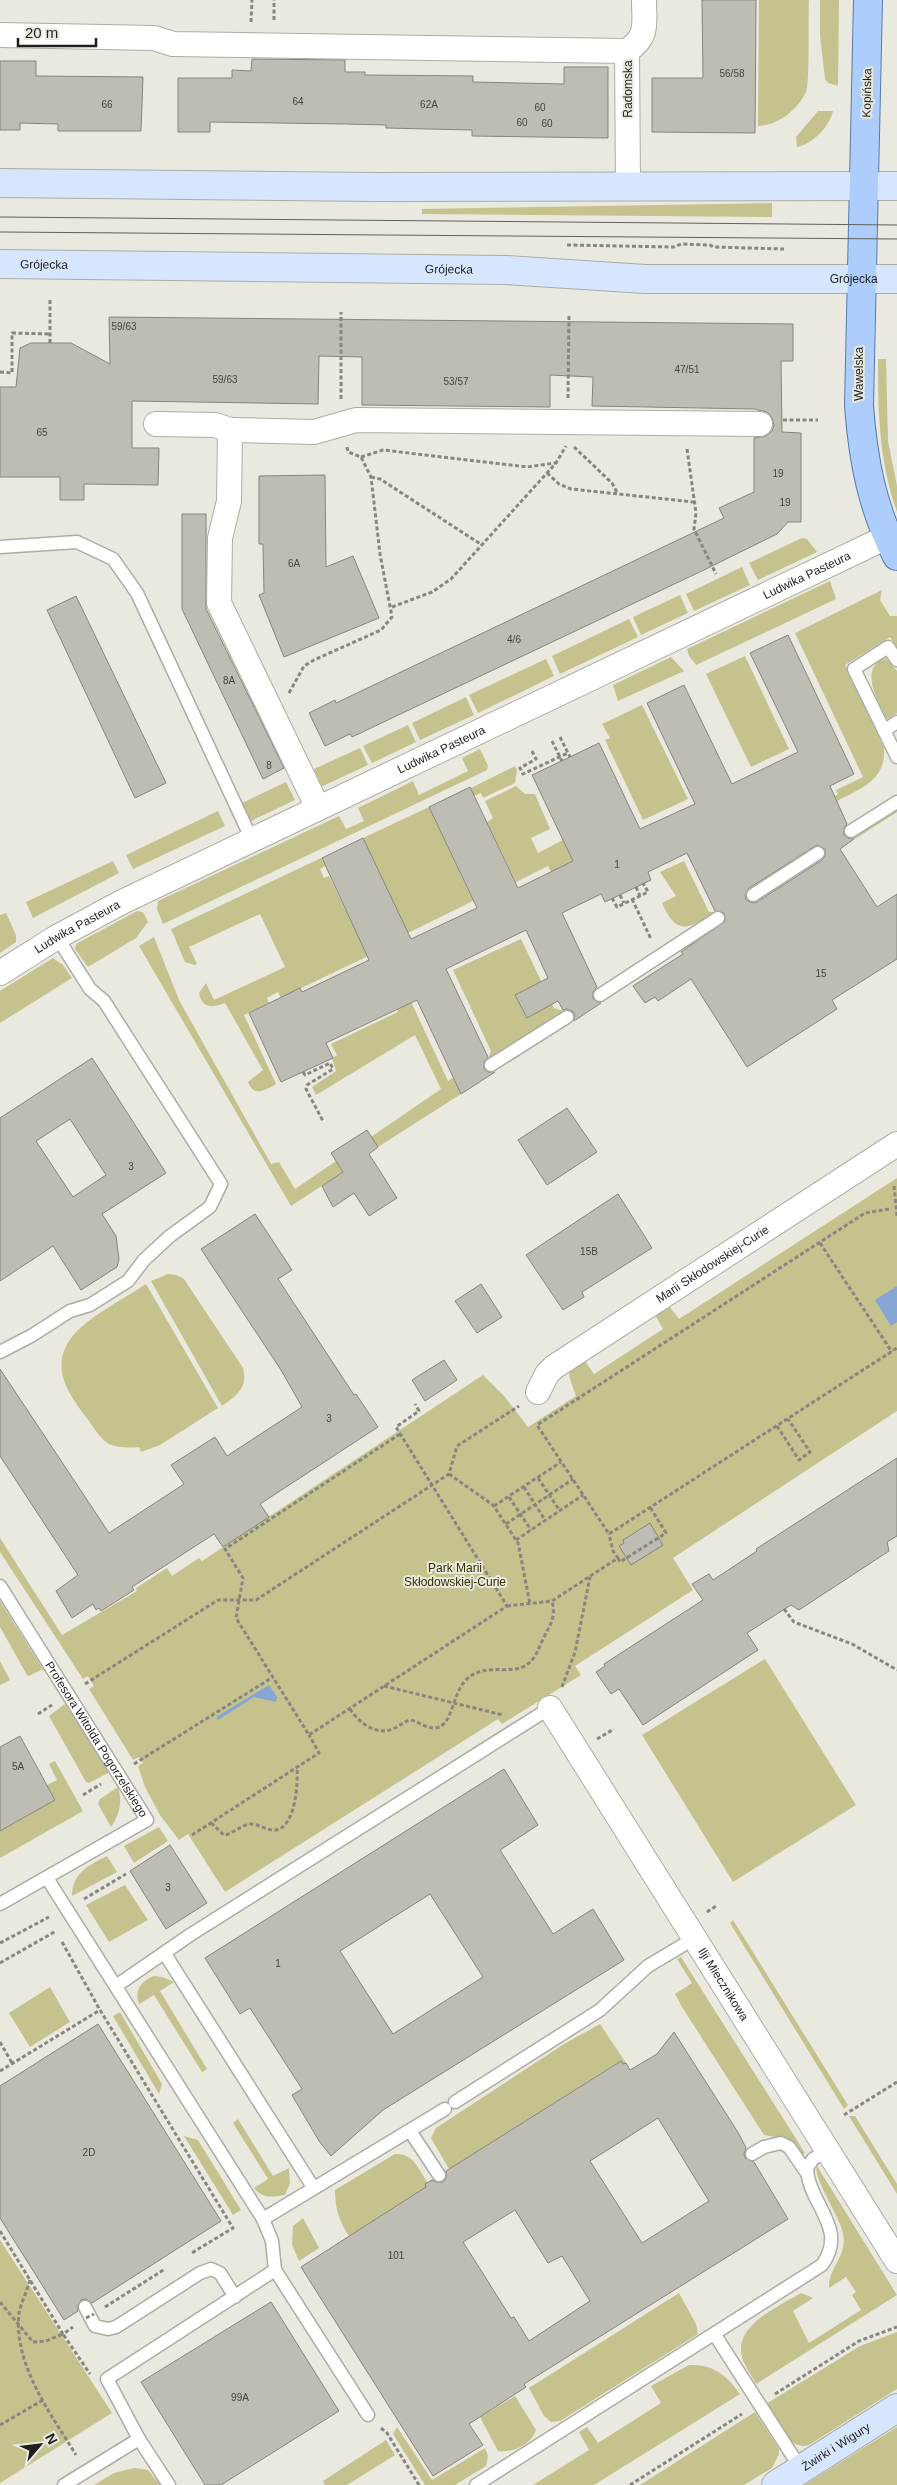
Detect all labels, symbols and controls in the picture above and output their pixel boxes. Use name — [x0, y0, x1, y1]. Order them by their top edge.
scale bar — [18, 15, 95, 47]
text: 20 m — [25, 24, 58, 41]
street label: Radomska — [621, 60, 635, 118]
house number: 56/58 — [719, 68, 745, 79]
street label: Kopińska — [860, 68, 874, 118]
house number: 64 — [292, 96, 304, 107]
house number: 66 — [101, 99, 113, 110]
house number: 62A — [420, 99, 438, 110]
house number: 60 — [534, 102, 546, 113]
house number: 60 — [516, 117, 528, 128]
house number: 60 — [541, 118, 553, 129]
street label: Grójecka — [20, 257, 68, 272]
street label: Grójecka — [425, 262, 473, 277]
street label: Grójecka — [830, 272, 878, 286]
house number: 59/63 — [111, 321, 137, 332]
street label: Wawelska — [852, 347, 866, 401]
house number: 47/51 — [674, 364, 700, 375]
house number: 59/63 — [212, 374, 238, 385]
house number: 53/57 — [443, 376, 469, 387]
house number: 65 — [36, 427, 48, 438]
house number: 19 — [772, 468, 784, 479]
house number: 19 — [779, 497, 791, 508]
street label: Ludwika Pasteura — [761, 548, 853, 602]
house number: 6A — [288, 558, 300, 569]
house number: 4/6 — [507, 634, 521, 645]
house number: 8A — [223, 675, 235, 686]
street label: Ludwika Pasteura — [395, 723, 488, 777]
house number: 8 — [266, 760, 272, 771]
house number: 1 — [614, 859, 620, 870]
street label: Ludwika Pasteura — [32, 897, 123, 956]
house number: 15 — [815, 968, 827, 979]
house number: 3 — [128, 1161, 134, 1172]
street label: Marii Skłodowskiej-Curie — [653, 1222, 772, 1306]
house number: 15B — [580, 1246, 598, 1257]
house number: 3 — [326, 1413, 332, 1424]
park label: Park Marii Skłodowskiej-Curie — [404, 1561, 506, 1589]
street label: Profesora Witolda Pogorzelskiego — [42, 1659, 151, 1820]
house number: 5A — [12, 1761, 24, 1772]
house number: 3 — [165, 1882, 171, 1893]
street label: Ilji Miecznikowa — [695, 1945, 752, 2023]
house number: 1 — [275, 1958, 281, 1969]
house number: 2D — [83, 2147, 95, 2158]
house number: 101 — [388, 2250, 405, 2261]
house number: 99A — [231, 2392, 249, 2403]
north arrow — [15, 2420, 65, 2470]
street label: Żwirki i Wigury — [799, 2420, 873, 2474]
text: N — [42, 2431, 61, 2447]

